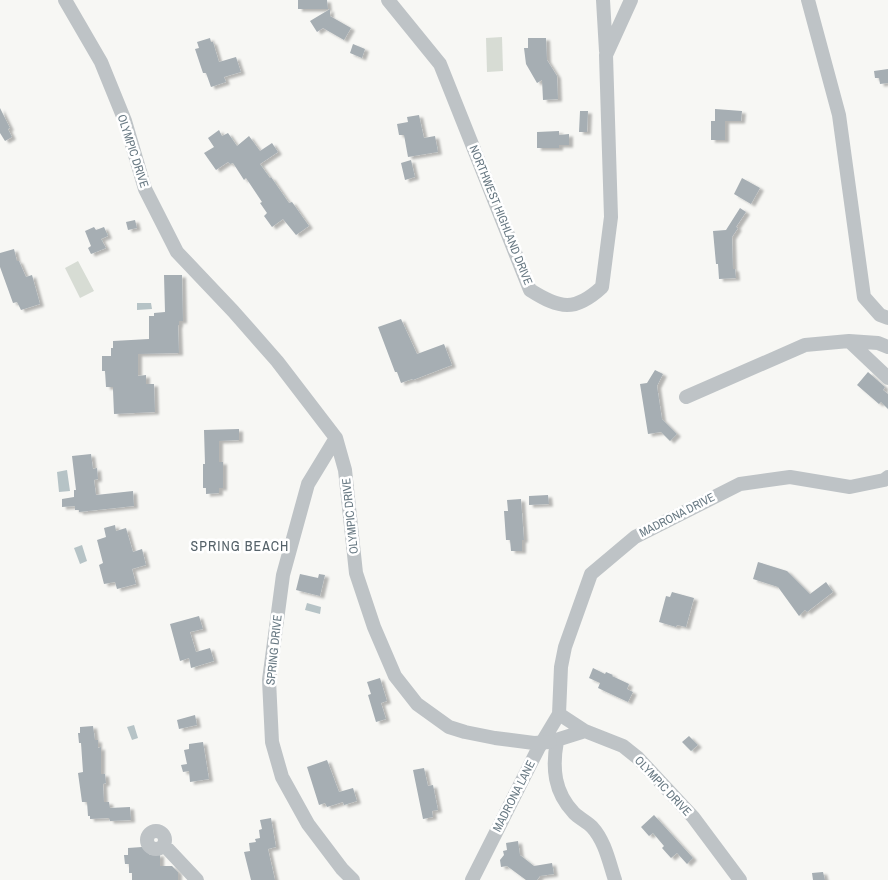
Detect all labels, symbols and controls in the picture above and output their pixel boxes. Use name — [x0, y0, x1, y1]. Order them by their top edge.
street label: OLYMPIC DRIVE — [114, 112, 152, 190]
street label: NORTHWEST HIGHLAND DRIVE — [466, 143, 536, 287]
street label: OLYMPIC DRIVE — [338, 477, 362, 555]
street label: MADRONA DRIVE — [637, 489, 717, 541]
district label: SPRING BEACH — [191, 537, 289, 555]
street label: SPRING DRIVE — [262, 614, 286, 686]
street label: OLYMPIC DRIVE — [631, 753, 695, 819]
street label: MADRONA LANE — [489, 758, 539, 834]

